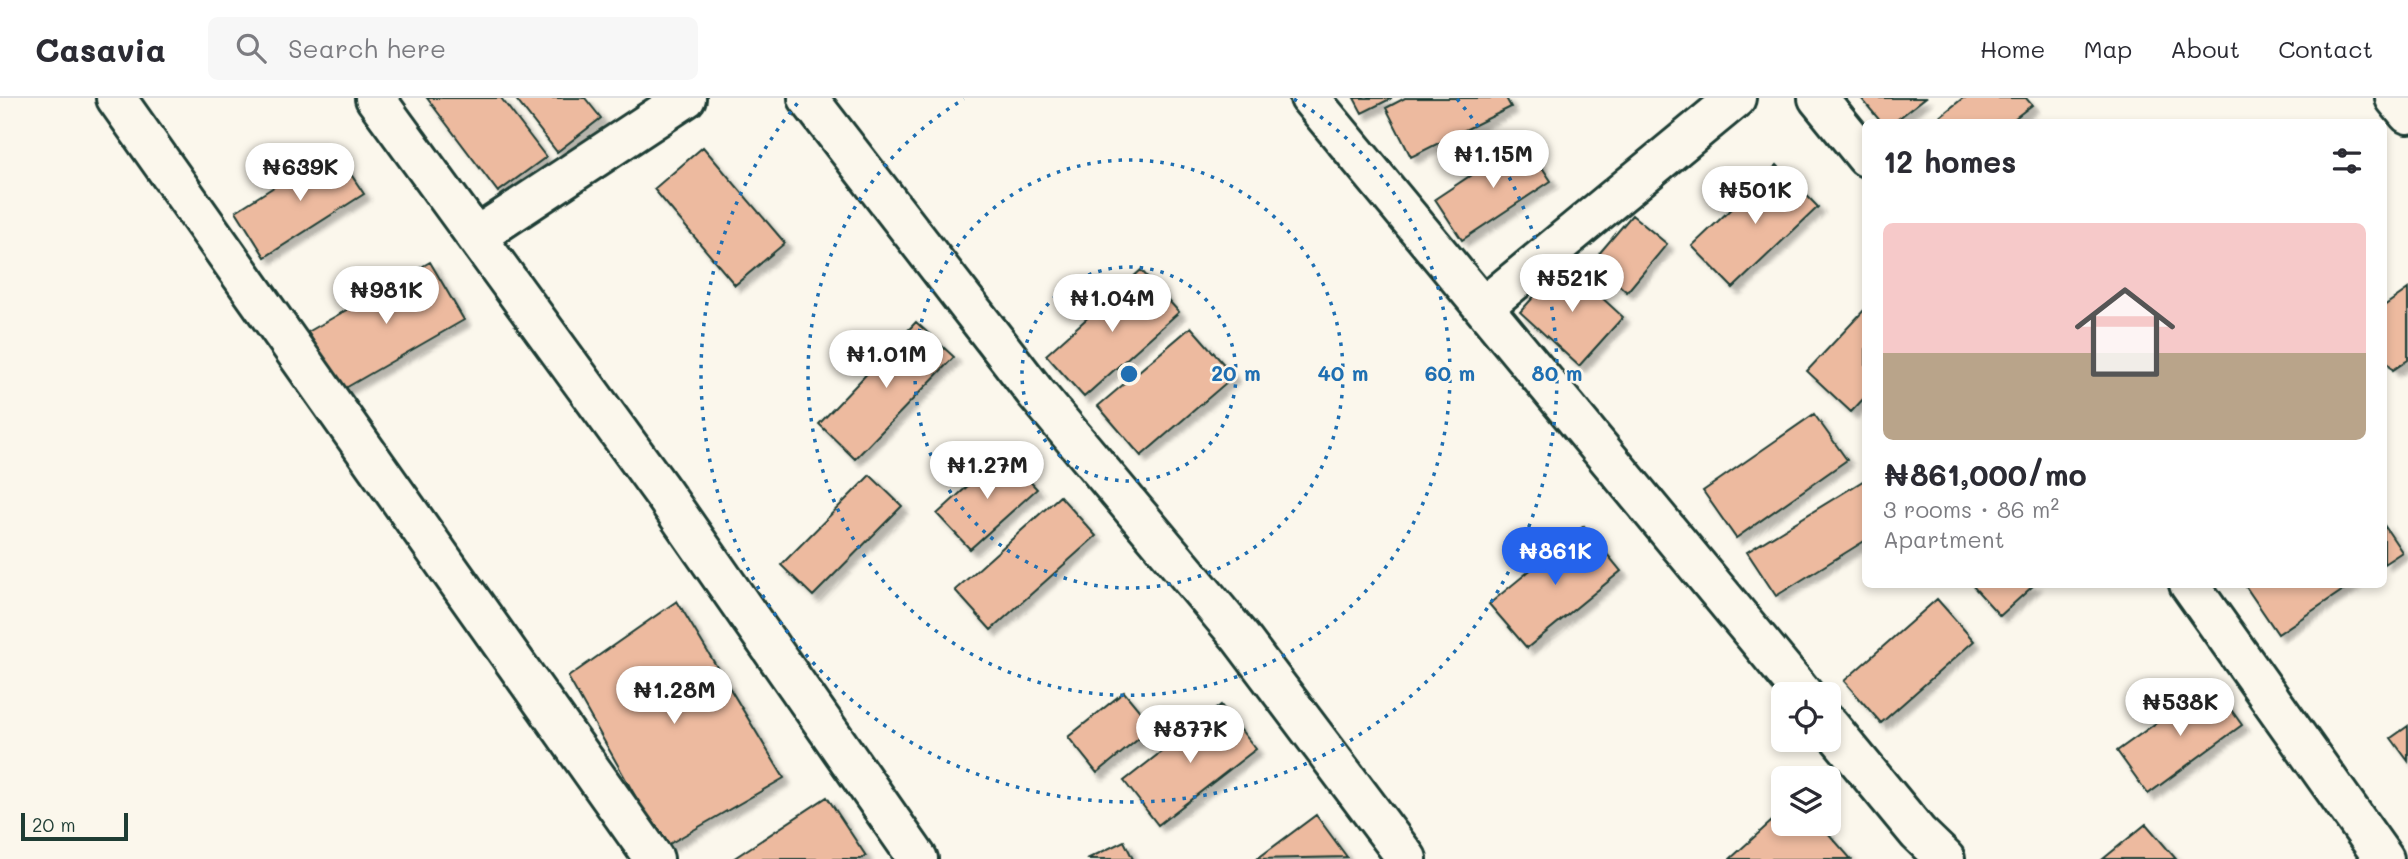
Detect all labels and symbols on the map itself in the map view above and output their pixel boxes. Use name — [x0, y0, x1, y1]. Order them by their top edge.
pin: ₦1.15M — [1436, 130, 1550, 190]
pin: ₦639K — [251, 144, 349, 203]
pin: ₦501K — [1706, 166, 1804, 226]
pin: ₦521K — [1523, 254, 1621, 314]
pin: ₦981K — [337, 266, 435, 326]
pin: ₦1.04M — [1055, 274, 1169, 334]
pin: ₦1.01M — [829, 330, 943, 390]
text: 20 m — [1211, 359, 1261, 386]
text: 40 m — [1317, 359, 1369, 386]
text: 60 m — [1425, 359, 1475, 386]
text: 80 m — [1532, 359, 1582, 386]
centre of rings — [1117, 362, 1141, 386]
pin: ₦1.27M — [930, 442, 1044, 501]
pin: ₦861K — [1506, 528, 1604, 587]
pin: ₦1.28M — [617, 666, 731, 726]
pin: ₦538K — [2131, 678, 2229, 738]
pin: ₦877K — [1141, 706, 1239, 765]
scale bar — [21, 810, 128, 842]

